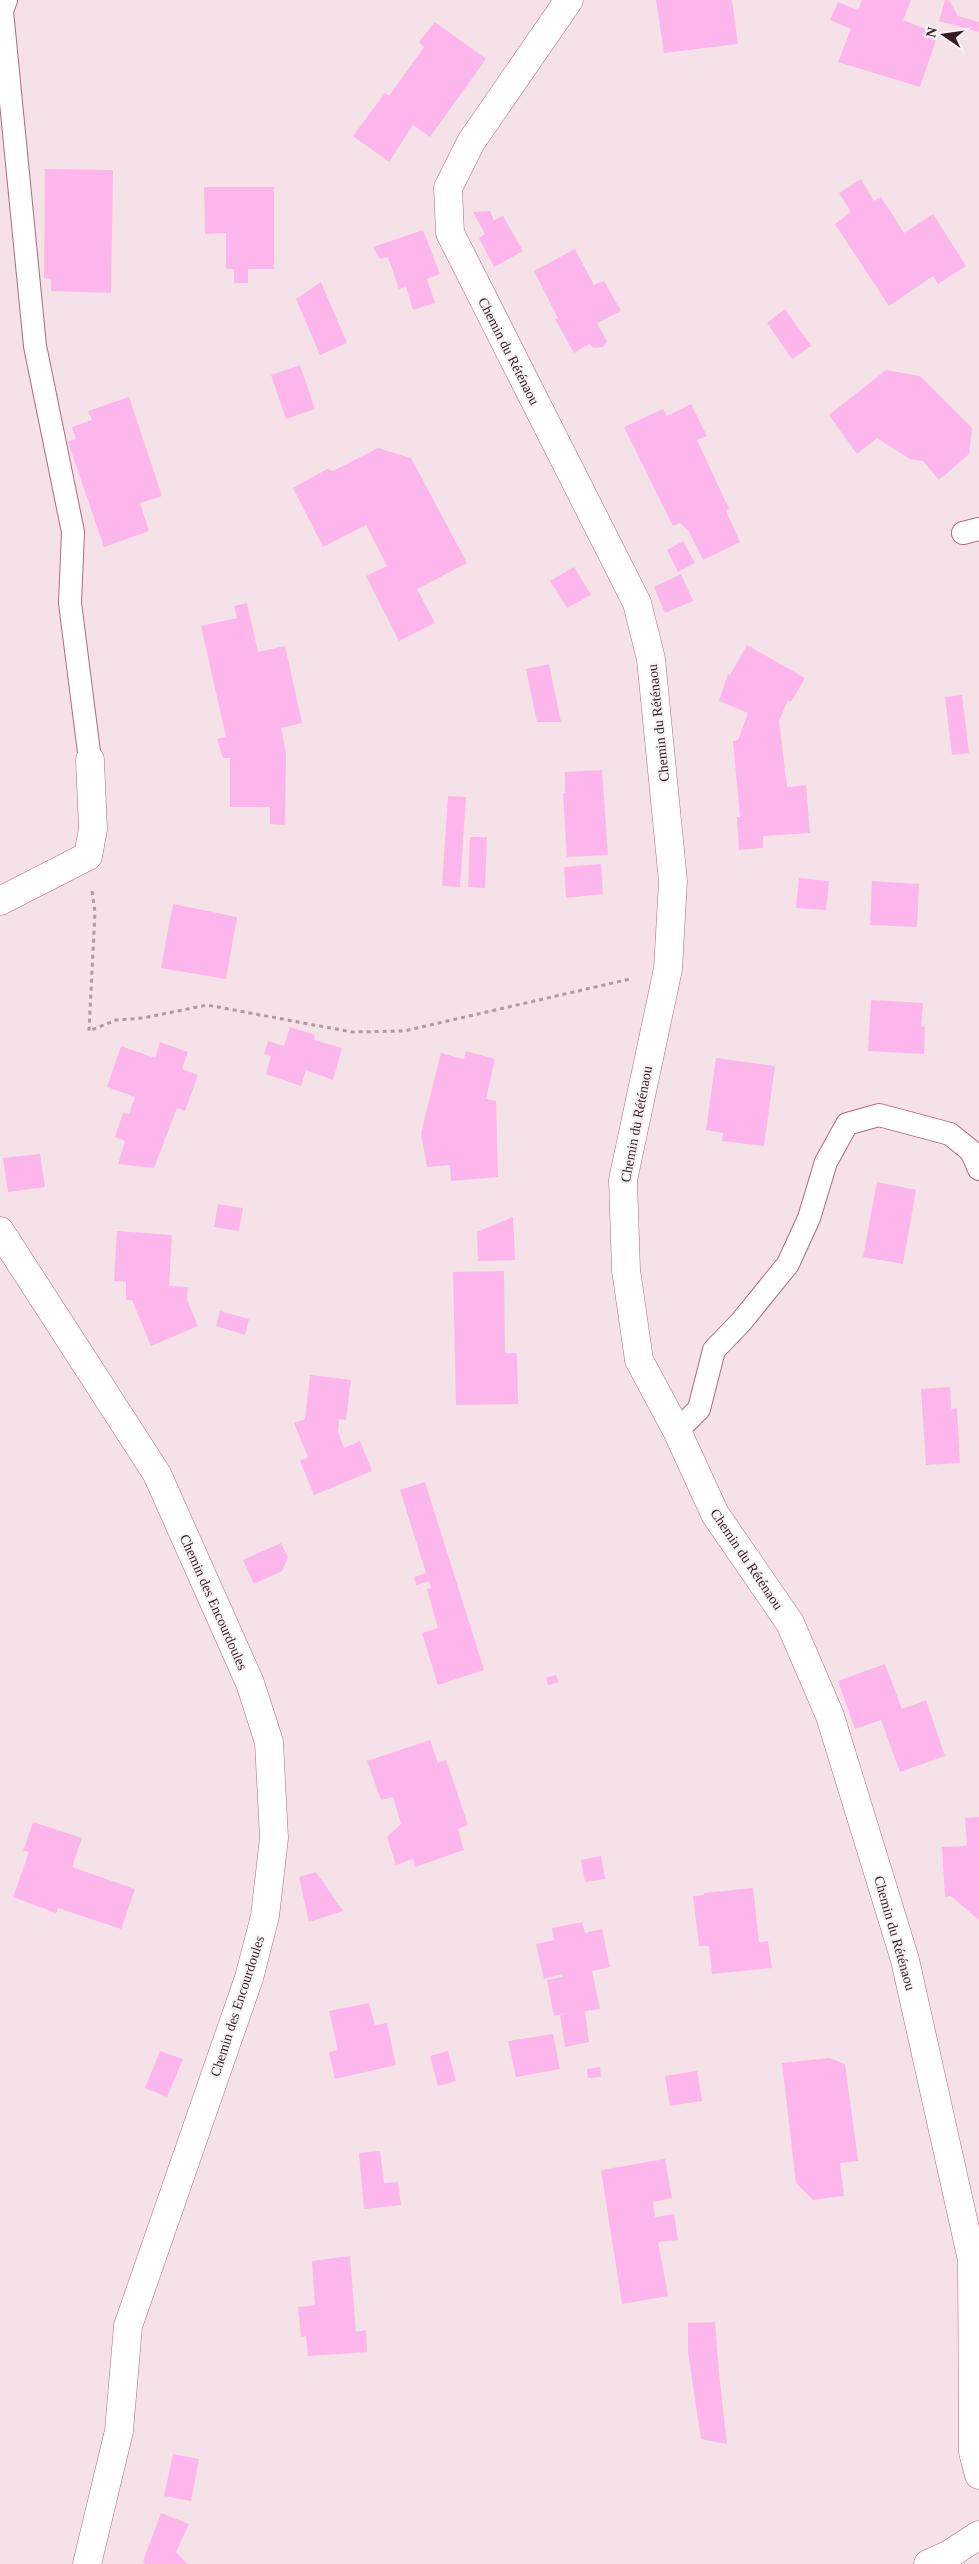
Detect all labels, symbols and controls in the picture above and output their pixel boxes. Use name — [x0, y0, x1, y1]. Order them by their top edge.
north arrow — [919, 10, 969, 60]
text: N — [923, 26, 940, 39]
street label: Chemin du Réténaou — [475, 295, 542, 407]
street label: Chemin du Réténaou — [645, 663, 672, 783]
street label: Chemin du Réténaou — [618, 1065, 655, 1184]
street label: Chemin du Réténaou — [707, 1506, 786, 1612]
street label: Chemin des Encourdoules — [177, 1532, 250, 1672]
street label: Chemin du Réténaou — [871, 1874, 918, 1992]
street label: Chemin des Encourdoules — [208, 1934, 267, 2078]

